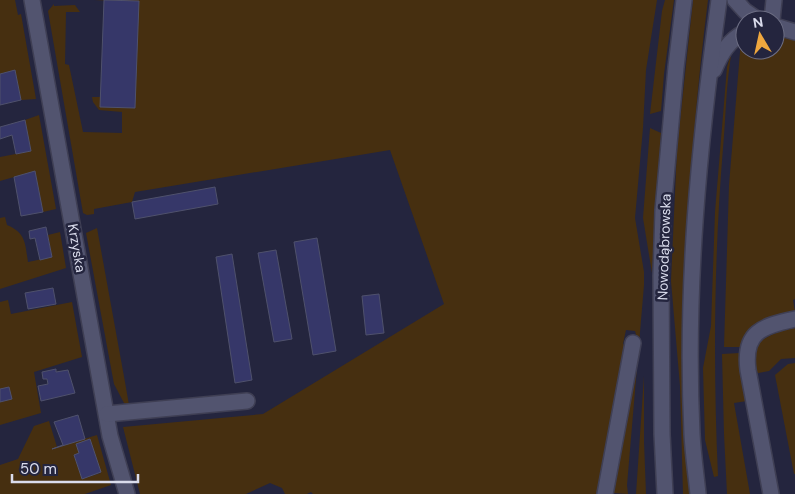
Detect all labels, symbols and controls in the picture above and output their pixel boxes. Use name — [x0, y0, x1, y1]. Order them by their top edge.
north arrow — [735, 10, 785, 60]
text: N — [752, 12, 764, 32]
street label: Nowodąbrowska — [653, 193, 675, 301]
street label: Krzyska — [64, 222, 90, 274]
scale bar — [12, 452, 139, 484]
text: 50 m — [20, 459, 57, 479]

